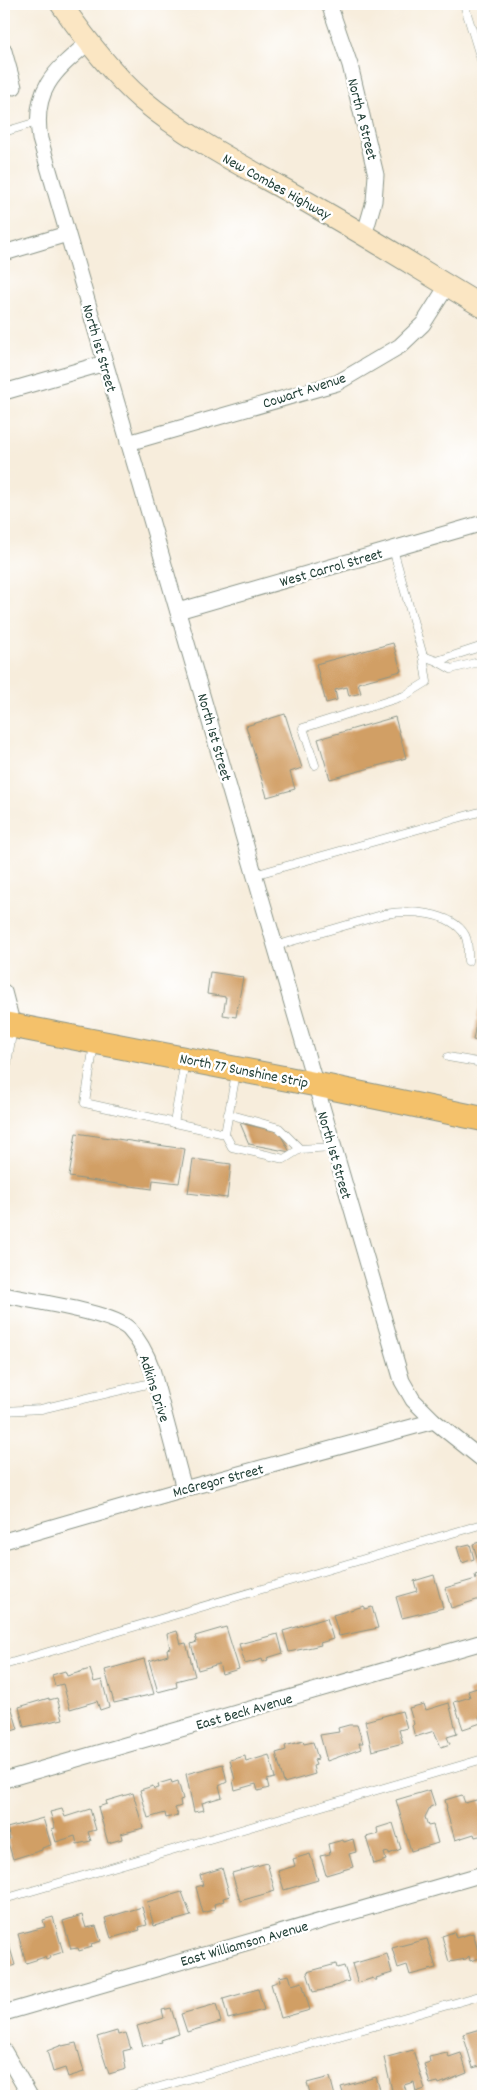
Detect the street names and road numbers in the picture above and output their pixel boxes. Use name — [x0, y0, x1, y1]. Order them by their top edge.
street label: North A Street — [340, 76, 382, 163]
street label: New Combes Highway — [218, 149, 335, 227]
street label: North 1st Street — [75, 302, 121, 396]
street label: Cowart Avenue — [260, 368, 349, 416]
street label: West Carrol Street — [277, 544, 386, 594]
street label: North 1st Street — [190, 691, 236, 785]
street label: North 77 Sunshine Strip — [177, 1049, 310, 1095]
street label: North 1st Street — [310, 1109, 356, 1203]
street label: Adkins Drive — [132, 1352, 174, 1426]
street label: McGregor Street — [171, 1459, 267, 1505]
street label: East Beck Avenue — [194, 1689, 296, 1737]
street label: East Williamson Avenue — [178, 1916, 311, 1974]

